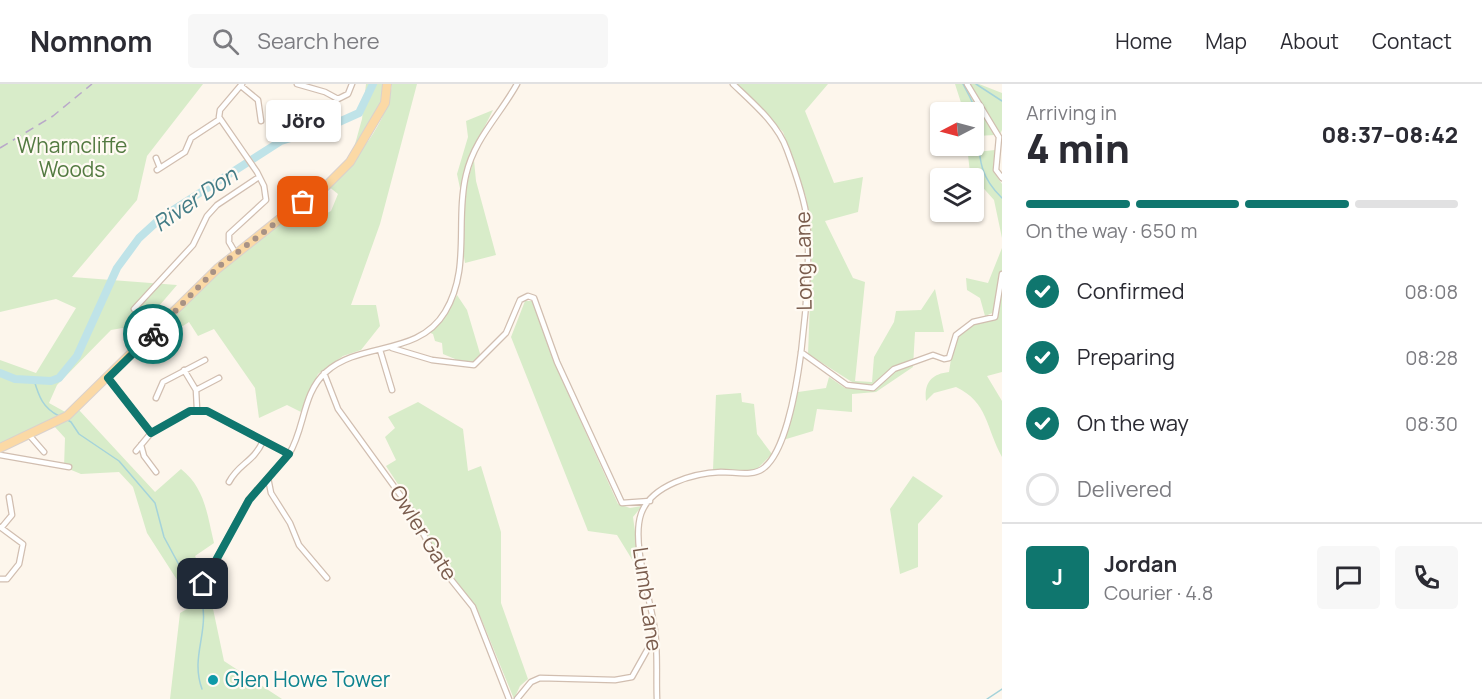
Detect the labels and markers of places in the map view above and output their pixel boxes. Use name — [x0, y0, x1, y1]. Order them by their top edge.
callout: Jöro — [266, 100, 340, 142]
pin — [277, 176, 328, 227]
pin — [177, 558, 228, 609]
place label: Glen Howe Tower — [225, 665, 391, 693]
marker: Glen Howe Tower — [206, 673, 220, 687]

